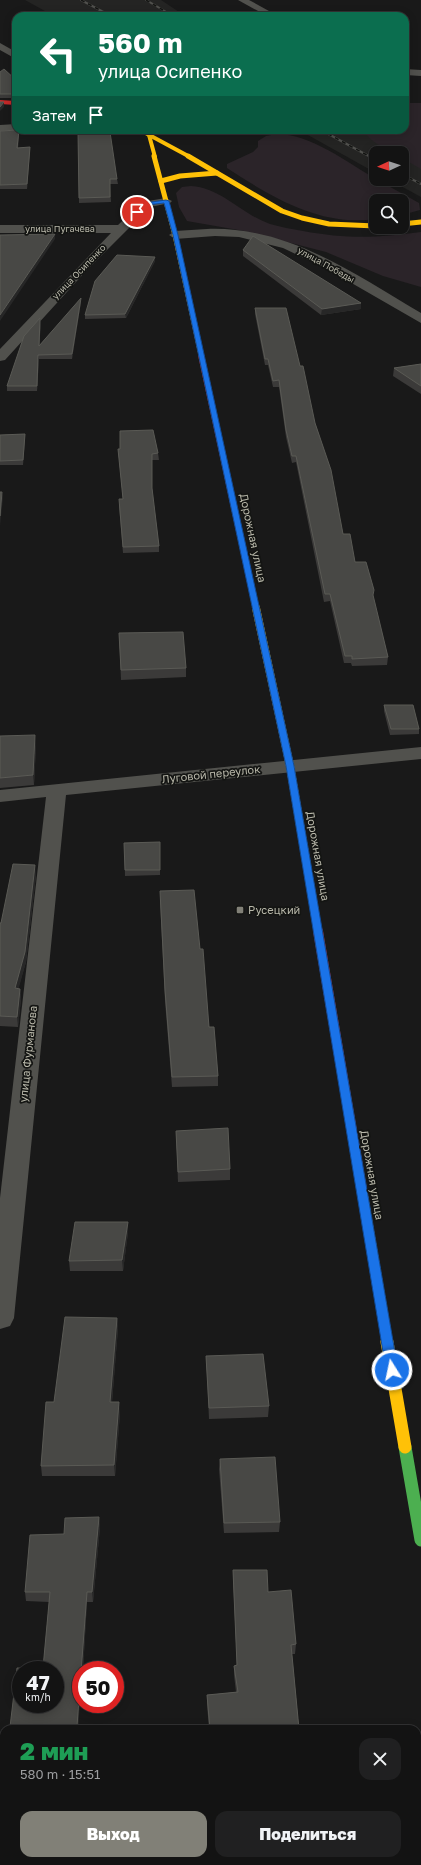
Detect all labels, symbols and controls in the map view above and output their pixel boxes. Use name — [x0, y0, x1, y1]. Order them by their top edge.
text: 560 m — [98, 26, 183, 59]
icon: left — [32, 28, 84, 80]
text: улица Осипенко — [98, 60, 242, 82]
icon: arrive — [85, 104, 107, 126]
text: Затем — [32, 106, 77, 124]
north arrow — [369, 146, 409, 186]
map controls — [369, 146, 409, 234]
button: search — [369, 194, 409, 234]
pin — [120, 195, 154, 229]
icon: arrive — [126, 201, 148, 223]
street label: улица Пугачёва — [25, 223, 95, 234]
street label: улица Осипенко — [50, 242, 108, 301]
street label: улица Победы — [296, 244, 357, 285]
street label: Дорожная улица — [238, 492, 269, 584]
street label: Луговой переулок — [161, 762, 262, 785]
street label: Дорожная улица — [304, 810, 333, 902]
place label: Русецкий — [248, 903, 300, 916]
marker: Русецкий — [235, 905, 245, 915]
street label: улица Фурманова — [16, 1005, 39, 1103]
street label: Дорожная улица — [358, 1129, 387, 1221]
position arrow — [371, 1349, 413, 1391]
speed limit sign: 50 — [72, 1661, 124, 1713]
text: 47 — [26, 1670, 50, 1694]
text: km/h — [25, 1691, 51, 1703]
text: 2 мин — [20, 1736, 88, 1765]
button: close — [359, 1738, 401, 1780]
text: 580 m · 15:51 — [20, 1766, 100, 1782]
button: Выход — [20, 1811, 207, 1857]
button: Поделиться — [215, 1811, 401, 1857]

